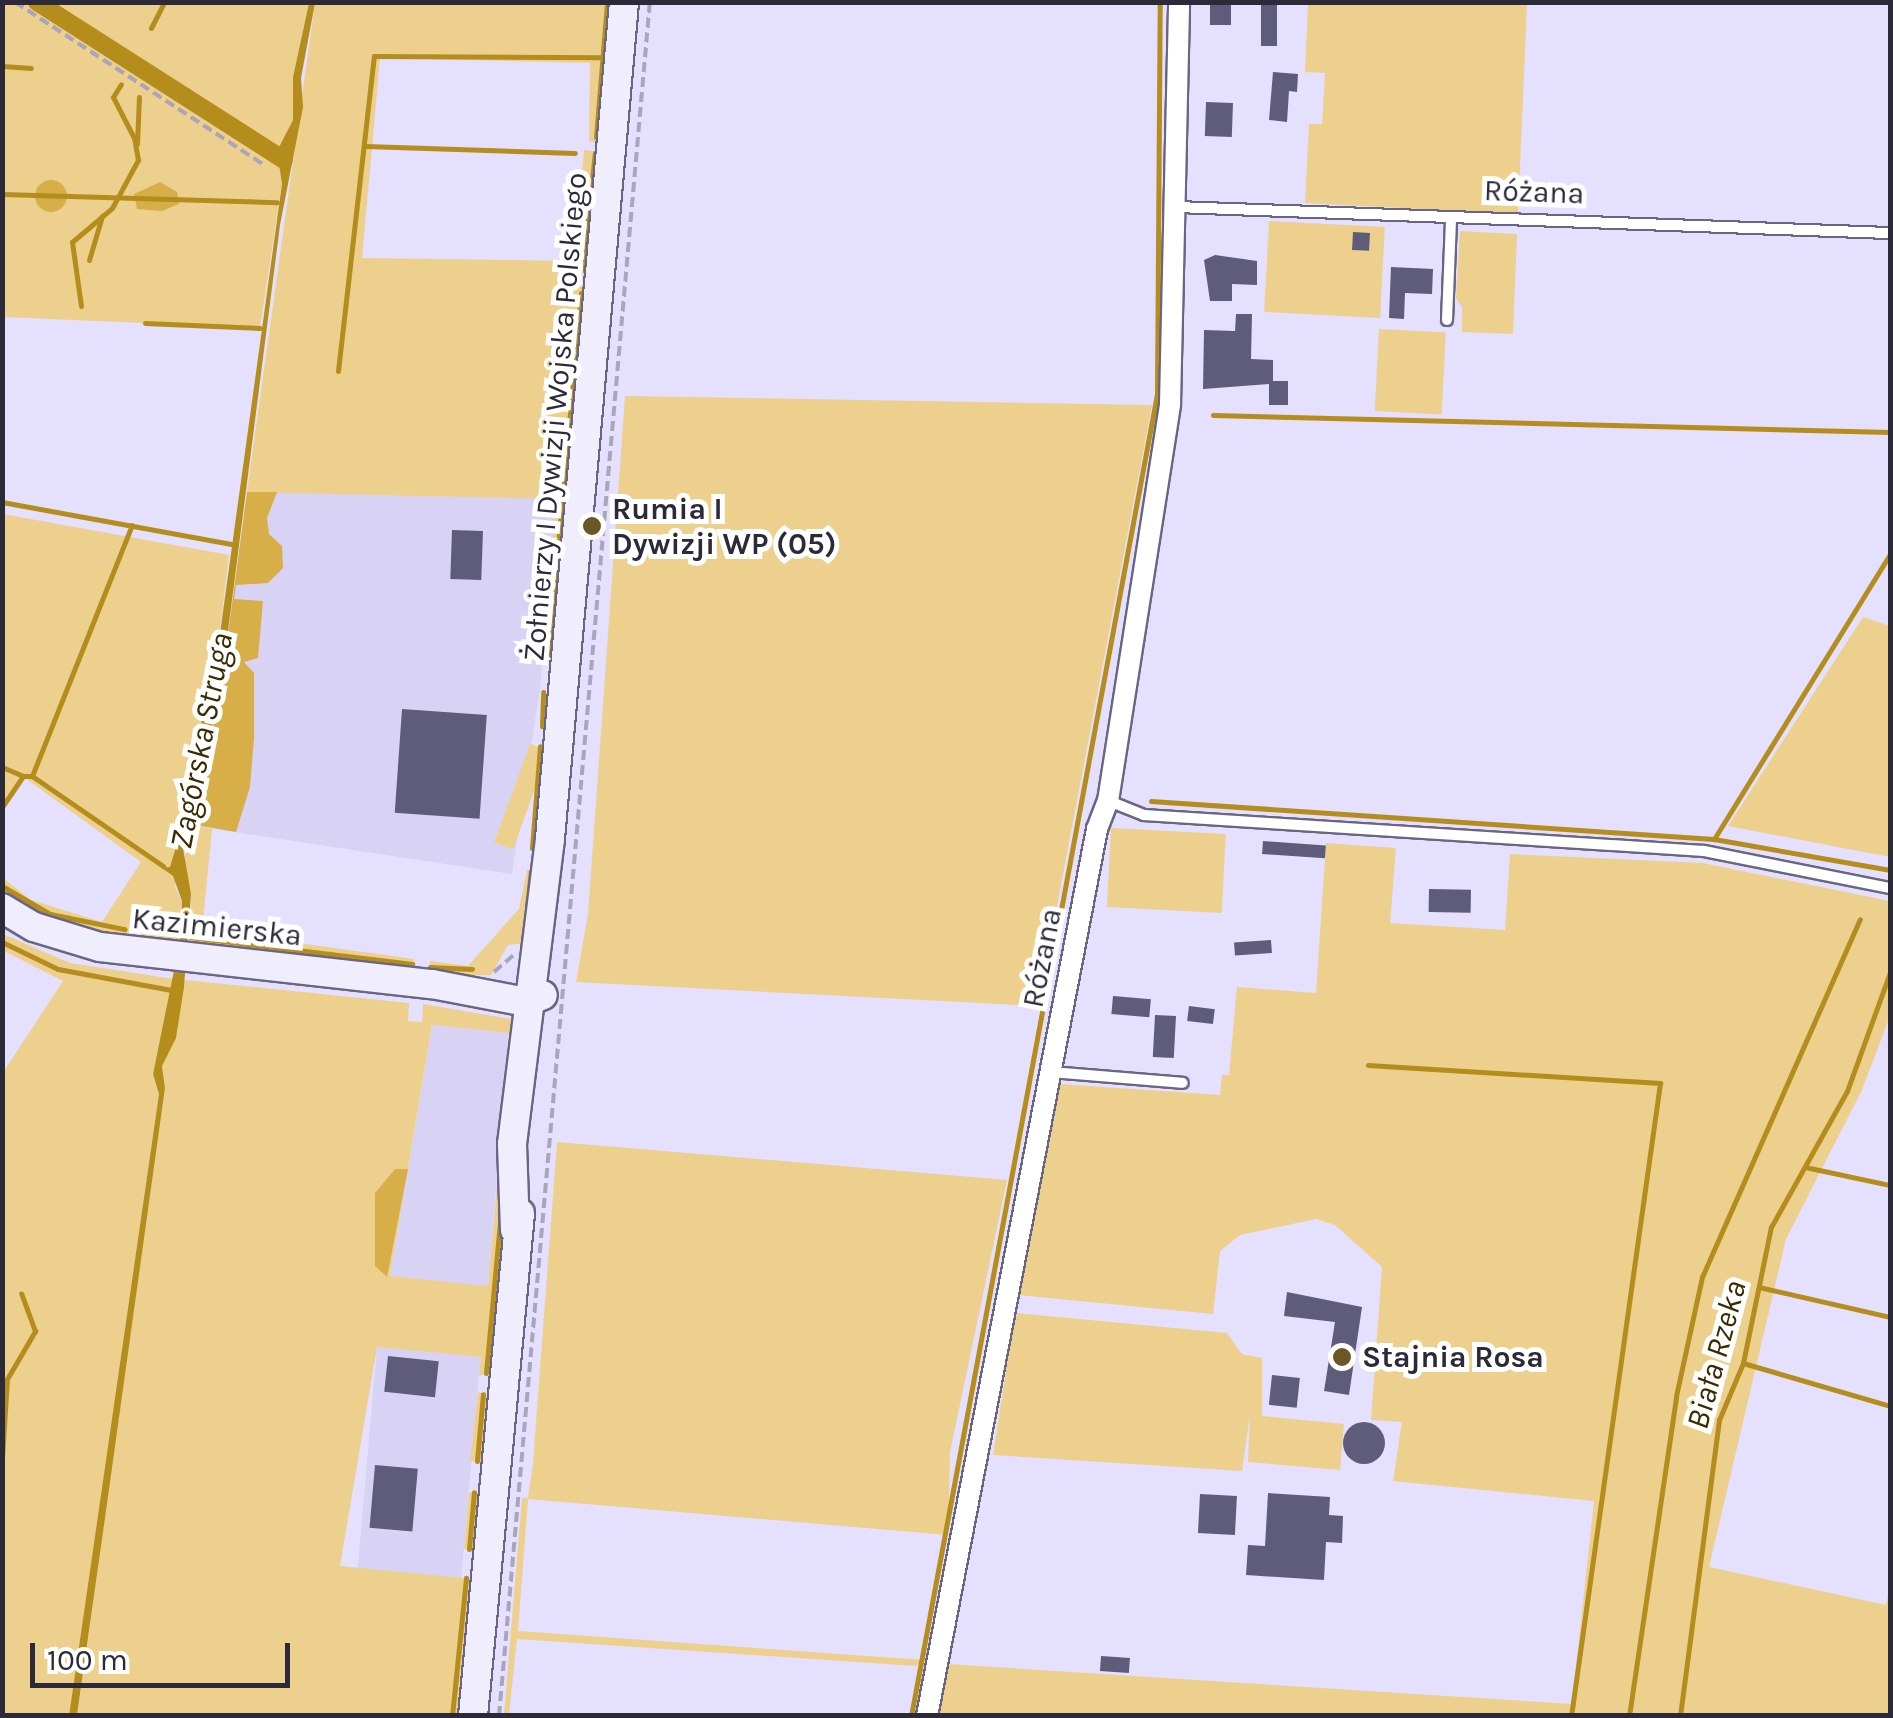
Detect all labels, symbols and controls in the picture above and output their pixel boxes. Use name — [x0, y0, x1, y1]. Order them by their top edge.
street label: Żołnierzy I Dywizji Wojska Polskiego — [516, 171, 594, 663]
street label: Różana — [1483, 172, 1585, 212]
place label: Rumia I Dywizji WP (05) — [612, 491, 836, 562]
marker: Rumia I Dywizji WP (05) — [581, 515, 603, 537]
water label: Zagórska Struga — [162, 630, 242, 852]
street label: Kazimierska — [130, 900, 304, 954]
street label: Różana — [1015, 905, 1069, 1011]
water label: Biała Rzeka — [1679, 1277, 1755, 1433]
place label: Stajnia Rosa — [1362, 1339, 1544, 1375]
marker: Stajnia Rosa — [1331, 1346, 1353, 1368]
scale bar — [35, 1623, 295, 1685]
text: 100 m — [47, 1642, 128, 1678]

